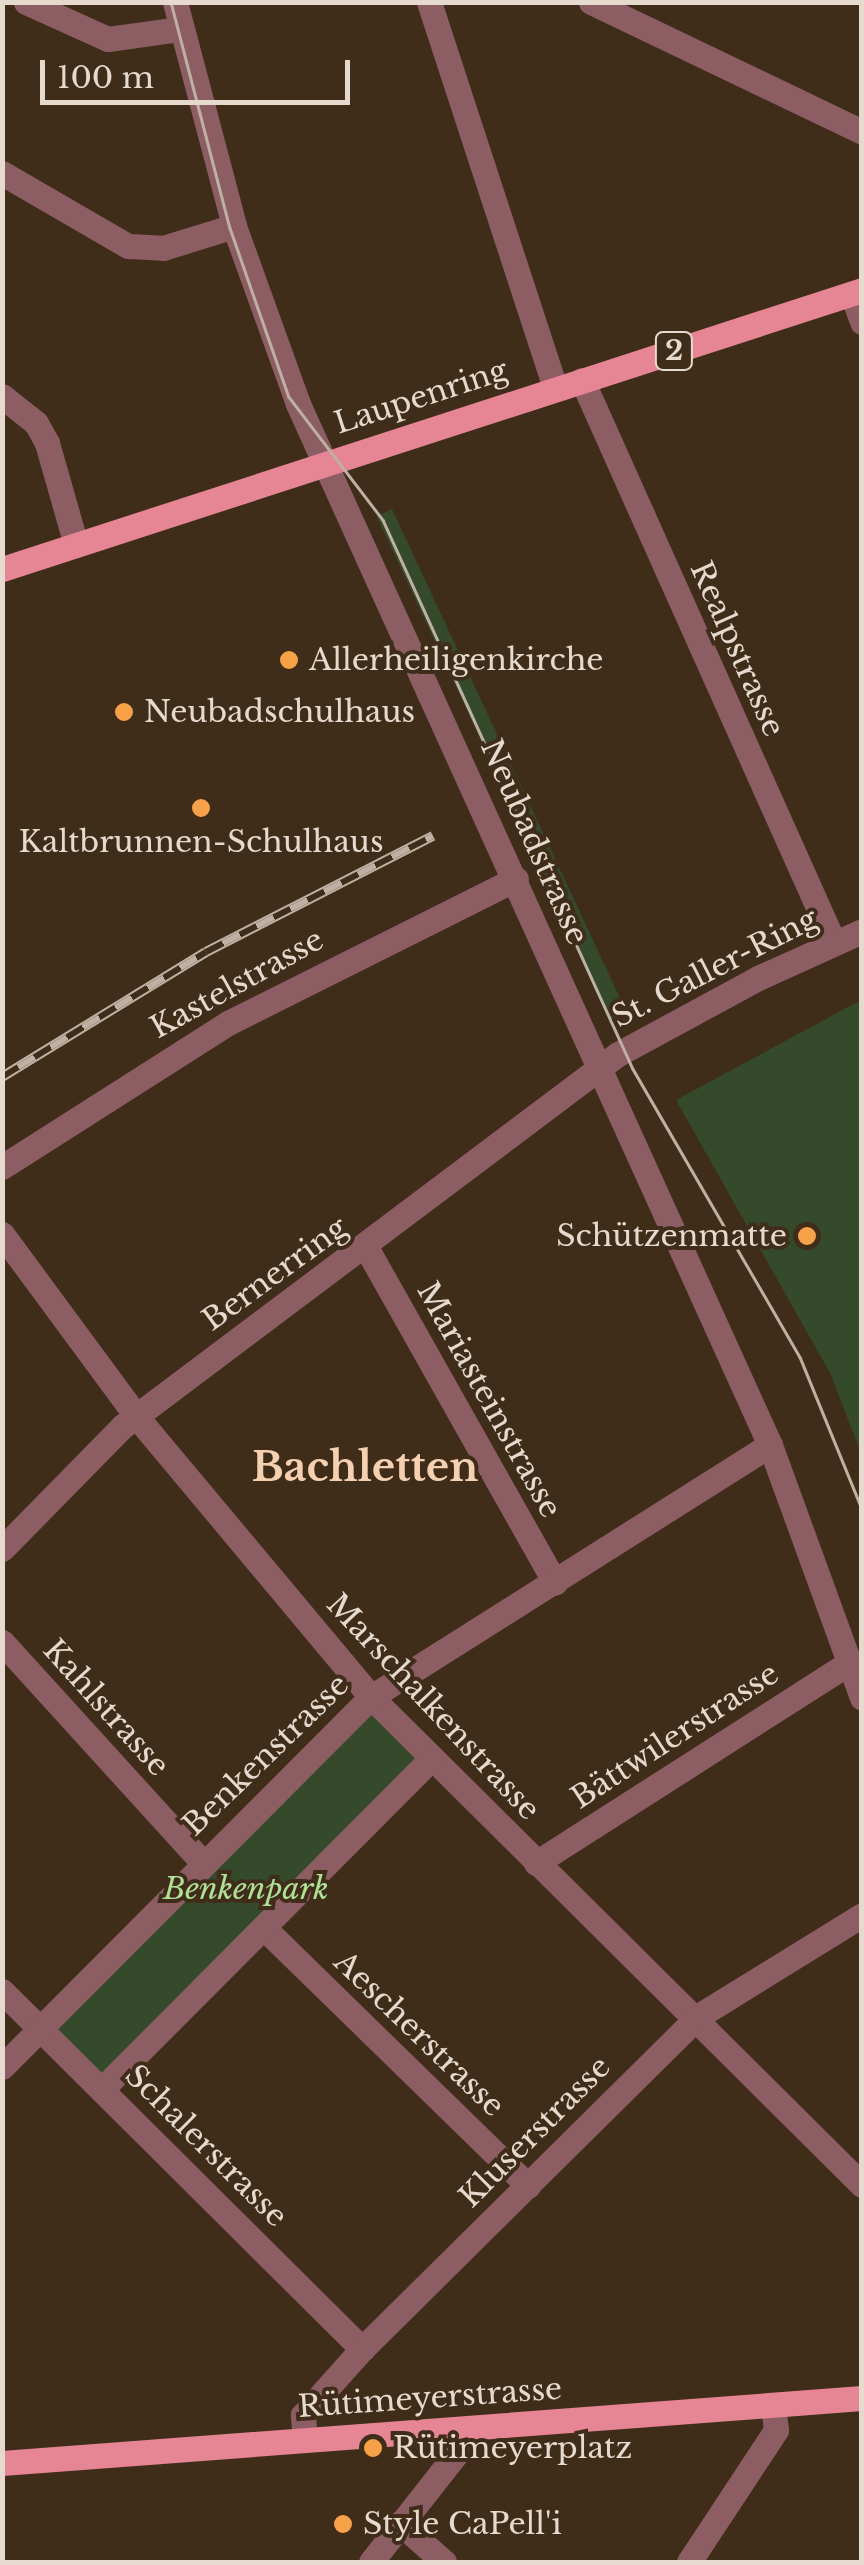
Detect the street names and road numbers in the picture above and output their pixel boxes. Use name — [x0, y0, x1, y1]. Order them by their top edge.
road number: 2 — [654, 328, 694, 374]
street label: Laupenring — [330, 352, 512, 442]
street label: Realpstrasse — [682, 556, 792, 742]
street label: Neubadstrasse — [473, 734, 595, 950]
street label: St. Galler-Ring — [606, 901, 824, 1035]
street label: Kastelstrasse — [144, 922, 330, 1046]
street label: Bernerring — [196, 1210, 354, 1338]
street label: Mariasteinstrasse — [409, 1276, 569, 1524]
street label: Marschalkenstrasse — [319, 1587, 547, 1827]
street label: Kahlstrasse — [36, 1633, 176, 1783]
street label: Bättwilerstrasse — [565, 1656, 785, 1816]
street label: Benkenstrasse — [176, 1667, 356, 1843]
street label: Aescherstrasse — [327, 1944, 511, 2124]
street label: Kluserstrasse — [452, 2049, 618, 2215]
street label: Schalerstrasse — [118, 2058, 294, 2234]
street label: Rütimeyerstrasse — [297, 2371, 563, 2425]

